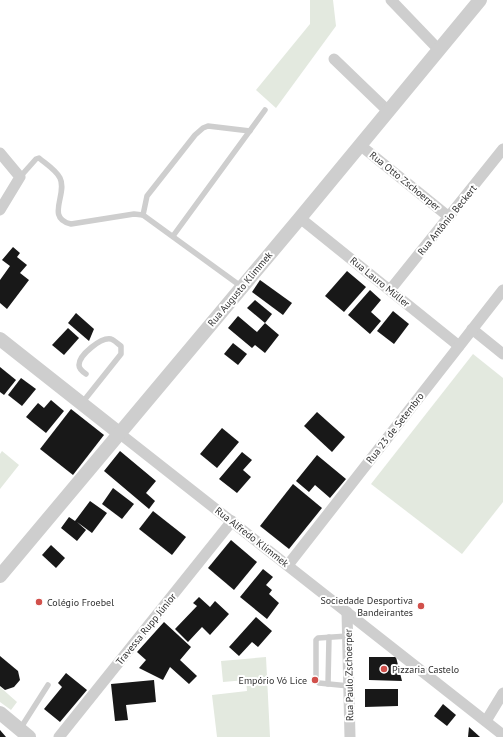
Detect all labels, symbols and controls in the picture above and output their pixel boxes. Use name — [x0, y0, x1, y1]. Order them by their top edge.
street label: Rua Otto Zschoerper — [367, 148, 443, 214]
street label: Rua Antônio Beckert — [415, 182, 480, 258]
street label: Rua Augusto Klimmek — [205, 249, 275, 329]
street label: Rua Lauro Müller — [347, 254, 413, 310]
street label: Rua 23 de Setembro — [363, 390, 427, 466]
street label: Rua Alfredo Klimmek — [212, 504, 292, 570]
street label: Travessa Rupp Júnior — [113, 590, 179, 668]
place label: Sociedade Desportiva Bandeirantes — [320, 594, 413, 619]
place label: Colégio Froebel — [47, 596, 114, 609]
marker: Colégio Froebel — [34, 597, 44, 607]
marker: Sociedade Desportiva Bandeirantes — [416, 601, 426, 611]
street label: Rua Paulo Zschoerper — [342, 628, 356, 721]
place label: Pizzaria Castelo — [392, 663, 459, 676]
marker: Pizzaria Castelo — [379, 664, 389, 674]
place label: Empório Vó Lice — [239, 674, 307, 687]
marker: Empório Vó Lice — [310, 675, 320, 685]

